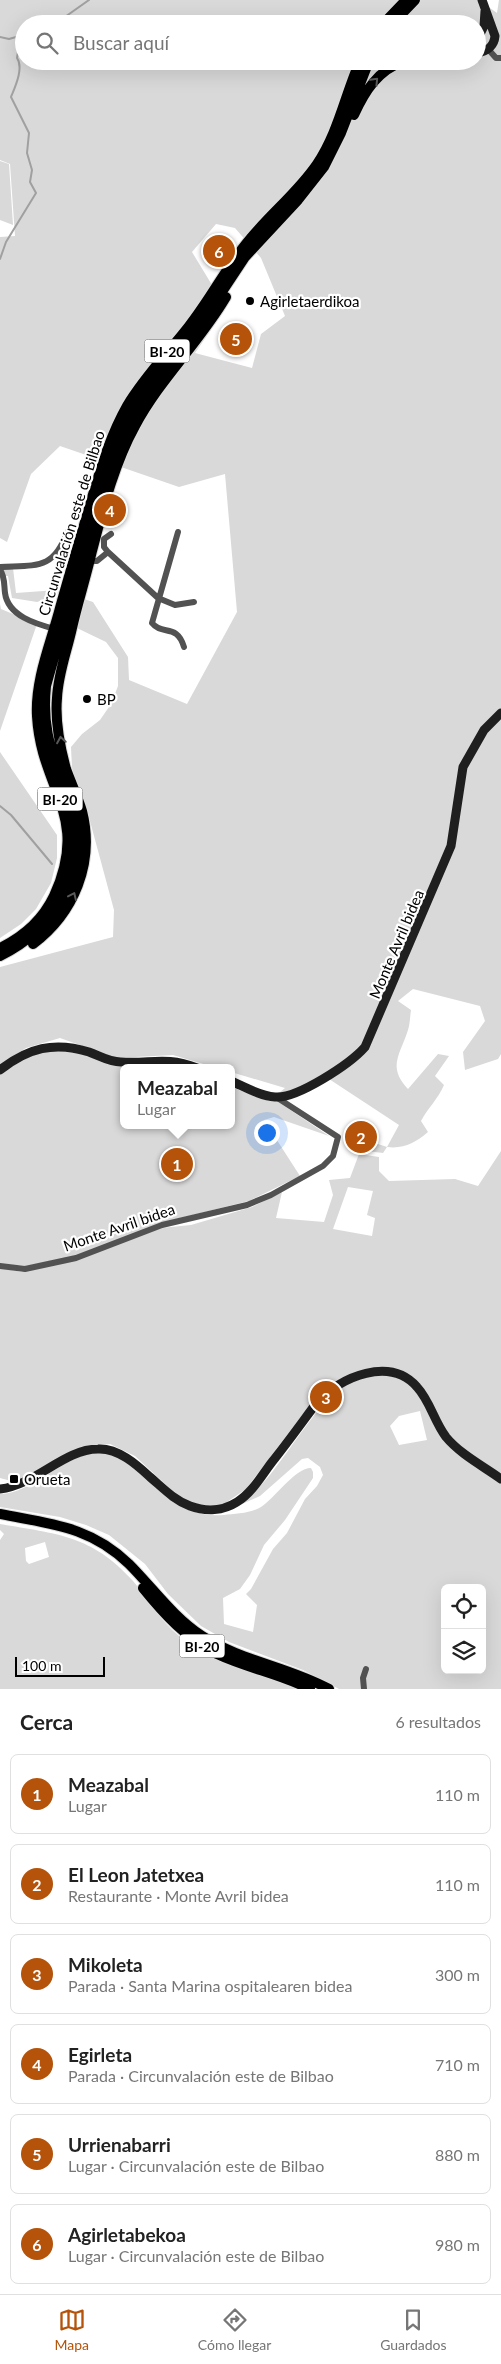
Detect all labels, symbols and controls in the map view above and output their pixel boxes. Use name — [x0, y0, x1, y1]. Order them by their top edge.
search box — [15, 15, 486, 70]
icon: search — [33, 29, 61, 57]
text: Buscar aquí — [73, 31, 169, 54]
one-way arrow — [369, 78, 378, 87]
pin: 6 — [203, 232, 235, 270]
place label: Agirletaerdikoa — [260, 292, 360, 310]
marker: Agirletaerdikoa — [244, 295, 256, 307]
pin: 5 — [220, 320, 252, 358]
road number: BI-20 — [144, 340, 190, 362]
street label: Circunvalación este de Bilbao — [34, 428, 108, 618]
pin: 4 — [94, 491, 126, 529]
place label: BP — [97, 690, 116, 708]
marker: BP — [81, 693, 93, 705]
one-way arrow — [56, 735, 66, 744]
road number: BI-20 — [38, 788, 82, 811]
street label: Monte Avril bidea — [365, 887, 427, 1001]
one-way arrow — [67, 892, 78, 901]
popup — [120, 1064, 235, 1129]
text: Meazabal — [137, 1076, 218, 1099]
text: Lugar — [137, 1099, 176, 1118]
pin: 2 — [345, 1118, 377, 1156]
your location — [254, 1120, 280, 1146]
pin: 1 — [161, 1145, 193, 1183]
street label: Monte Avril bidea — [61, 1200, 177, 1254]
pin: 3 — [310, 1378, 342, 1416]
place label: Orueta — [24, 1470, 70, 1488]
marker: Orueta — [8, 1473, 20, 1485]
map controls — [441, 1584, 486, 1674]
button: locate — [441, 1584, 486, 1629]
button: layers — [441, 1629, 486, 1674]
road number: BI-20 — [180, 1634, 224, 1658]
scale bar — [15, 1654, 105, 1677]
text: 100 m — [22, 1657, 61, 1674]
text: Cerca — [20, 1709, 73, 1734]
text: 6 resultados — [395, 1712, 481, 1731]
text: Meazabal — [68, 1773, 149, 1796]
text: 1 — [32, 1785, 42, 1804]
text: 110 m — [435, 1785, 480, 1804]
text: Lugar — [68, 1796, 107, 1815]
text: El Leon Jatetxea — [68, 1863, 204, 1886]
text: 2 — [32, 1875, 42, 1894]
text: 110 m — [435, 1875, 480, 1894]
text: Restaurante · Monte Avril bidea — [68, 1886, 289, 1905]
text: Mikoleta — [68, 1953, 143, 1976]
text: 3 — [32, 1965, 42, 1984]
text: 300 m — [435, 1965, 480, 1984]
text: Parada · Santa Marina ospitalearen bidea — [68, 1976, 352, 1995]
text: Egirleta — [68, 2043, 132, 2066]
text: 4 — [32, 2055, 42, 2074]
text: 710 m — [435, 2055, 480, 2074]
text: Parada · Circunvalación este de Bilbao — [68, 2066, 334, 2085]
text: Urrienabarri — [68, 2133, 171, 2156]
text: 5 — [32, 2145, 42, 2164]
text: 880 m — [435, 2145, 480, 2164]
text: Lugar · Circunvalación este de Bilbao — [68, 2156, 324, 2175]
text: Agirletabekoa — [68, 2223, 186, 2246]
text: 6 — [32, 2235, 42, 2254]
text: 980 m — [435, 2235, 480, 2254]
text: Lugar · Circunvalación este de Bilbao — [68, 2246, 324, 2265]
tab: Mapa — [54, 2306, 89, 2353]
tab: Cómo llegar — [198, 2306, 271, 2353]
tab: Guardados — [380, 2306, 447, 2353]

